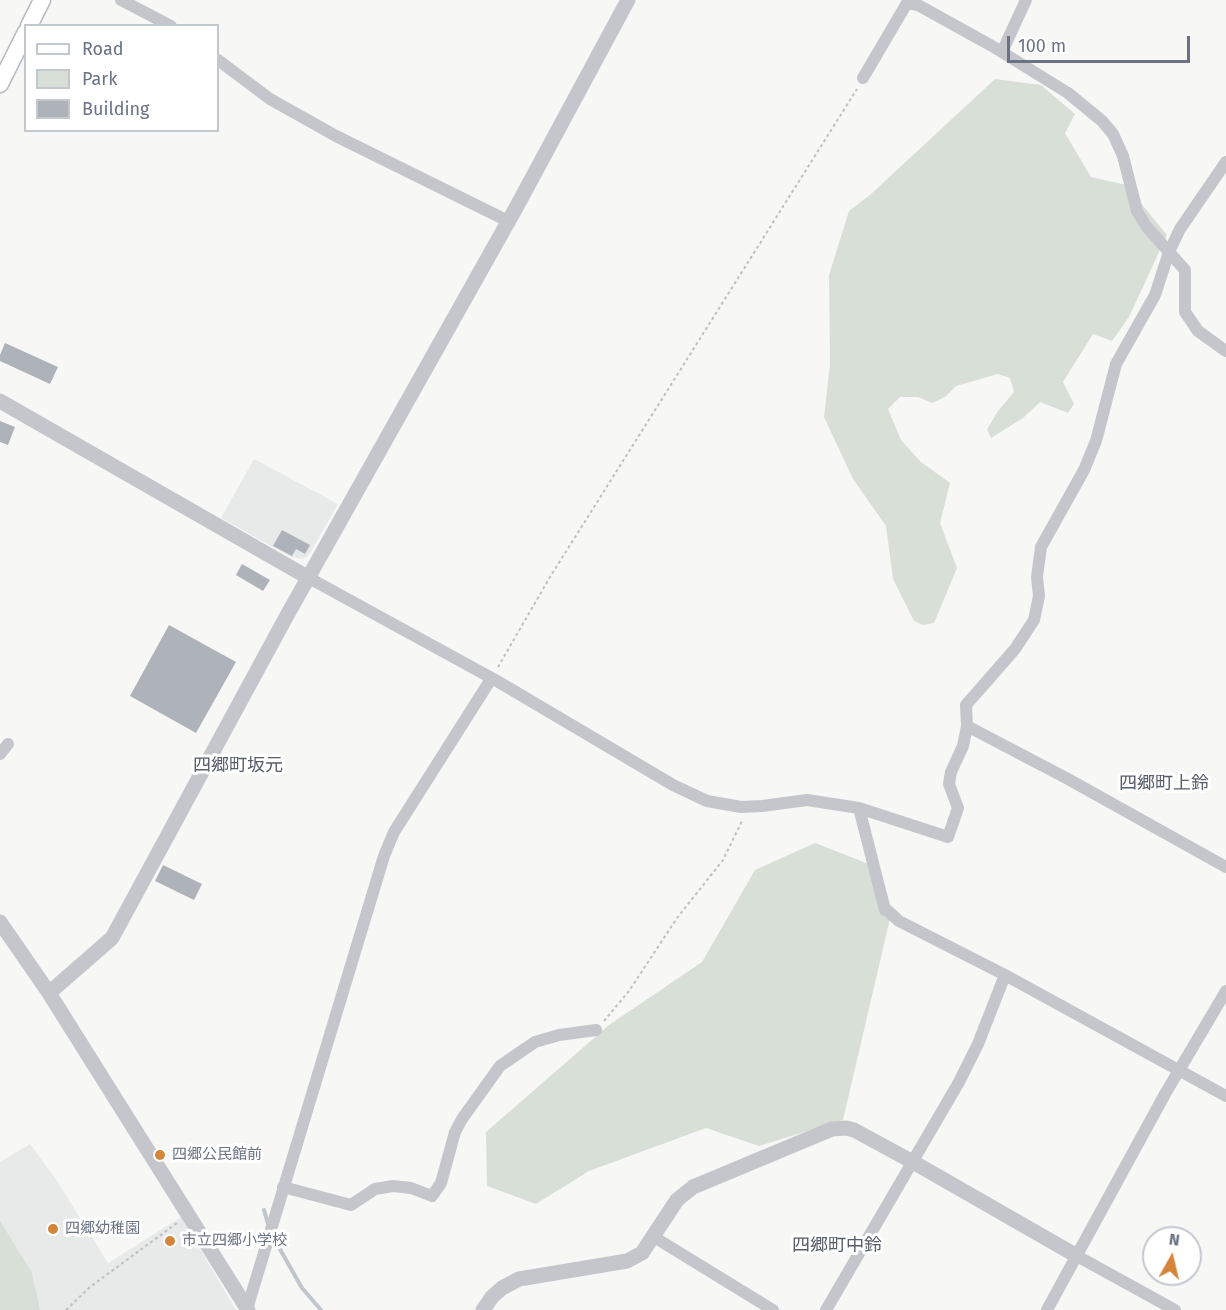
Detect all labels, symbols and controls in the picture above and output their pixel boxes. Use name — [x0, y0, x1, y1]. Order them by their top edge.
legend — [24, 24, 219, 132]
scale bar — [1010, 24, 1193, 62]
text: 100 m — [1018, 35, 1066, 57]
text: Road — [82, 38, 124, 60]
text: Park — [82, 68, 117, 90]
text: Building — [82, 98, 149, 120]
district label: 四郷町坂元 — [193, 755, 283, 777]
district label: 四郷町上鈴 — [1119, 773, 1209, 795]
place label: 四郷公民館前 — [172, 1146, 262, 1164]
marker: 四郷公民館前 — [153, 1148, 167, 1162]
place label: 四郷幼稚園 — [65, 1220, 140, 1238]
marker: 四郷幼稚園 — [46, 1222, 60, 1236]
north arrow — [1142, 1226, 1202, 1286]
text: N — [1168, 1230, 1181, 1250]
place label: 市立四郷小学校 — [182, 1232, 287, 1250]
marker: 市立四郷小学校 — [163, 1234, 177, 1248]
district label: 四郷町中鈴 — [792, 1235, 882, 1257]

